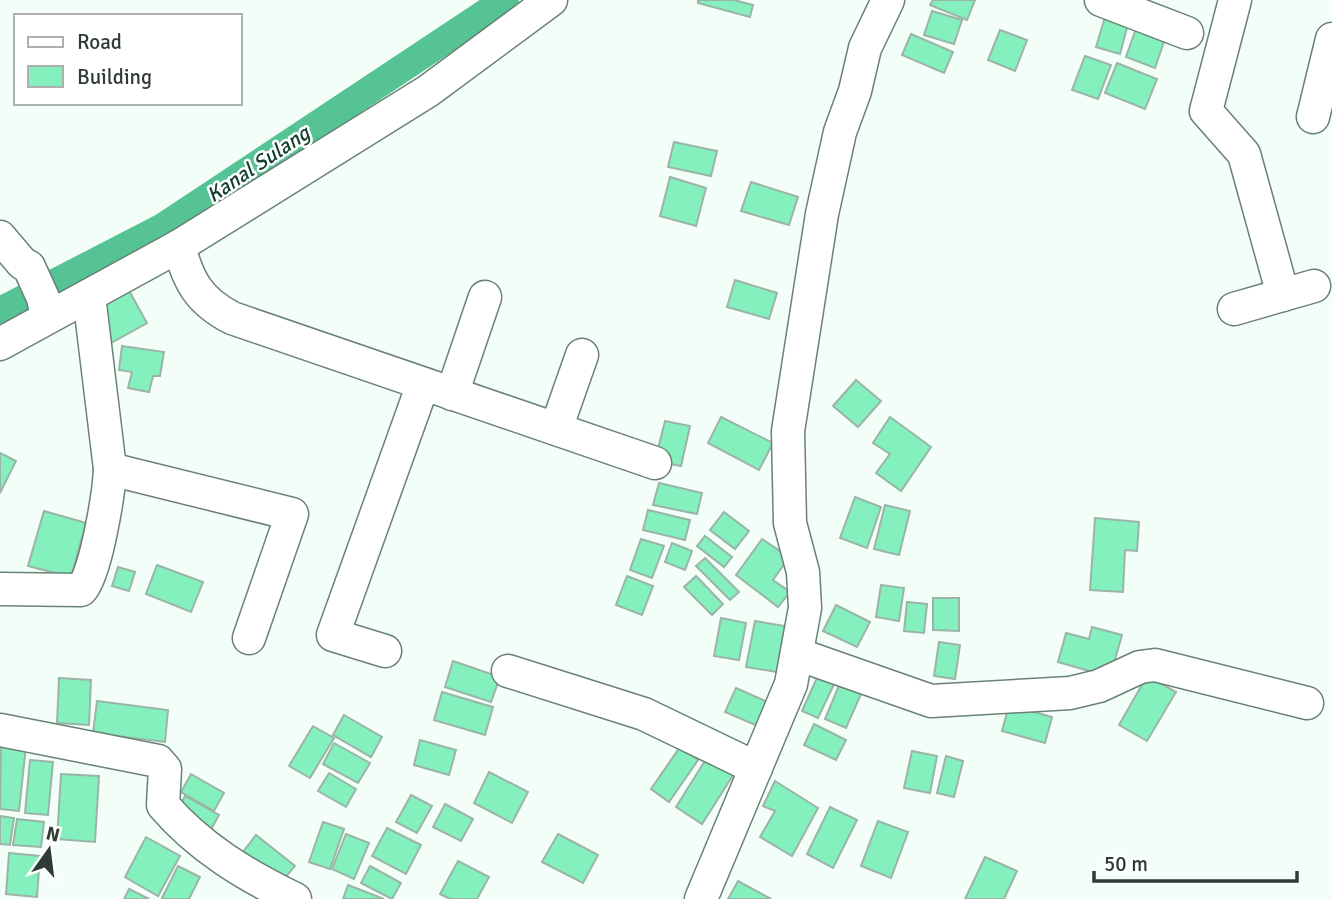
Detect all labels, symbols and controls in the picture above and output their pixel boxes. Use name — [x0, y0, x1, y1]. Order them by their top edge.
legend — [14, 14, 242, 105]
text: Road — [77, 29, 122, 55]
text: Building — [77, 64, 152, 90]
water label: Kanal Sulang — [202, 119, 316, 208]
north arrow — [14, 815, 84, 885]
text: N — [44, 821, 62, 848]
scale bar — [1094, 839, 1297, 883]
text: 50 m — [1104, 851, 1148, 877]

